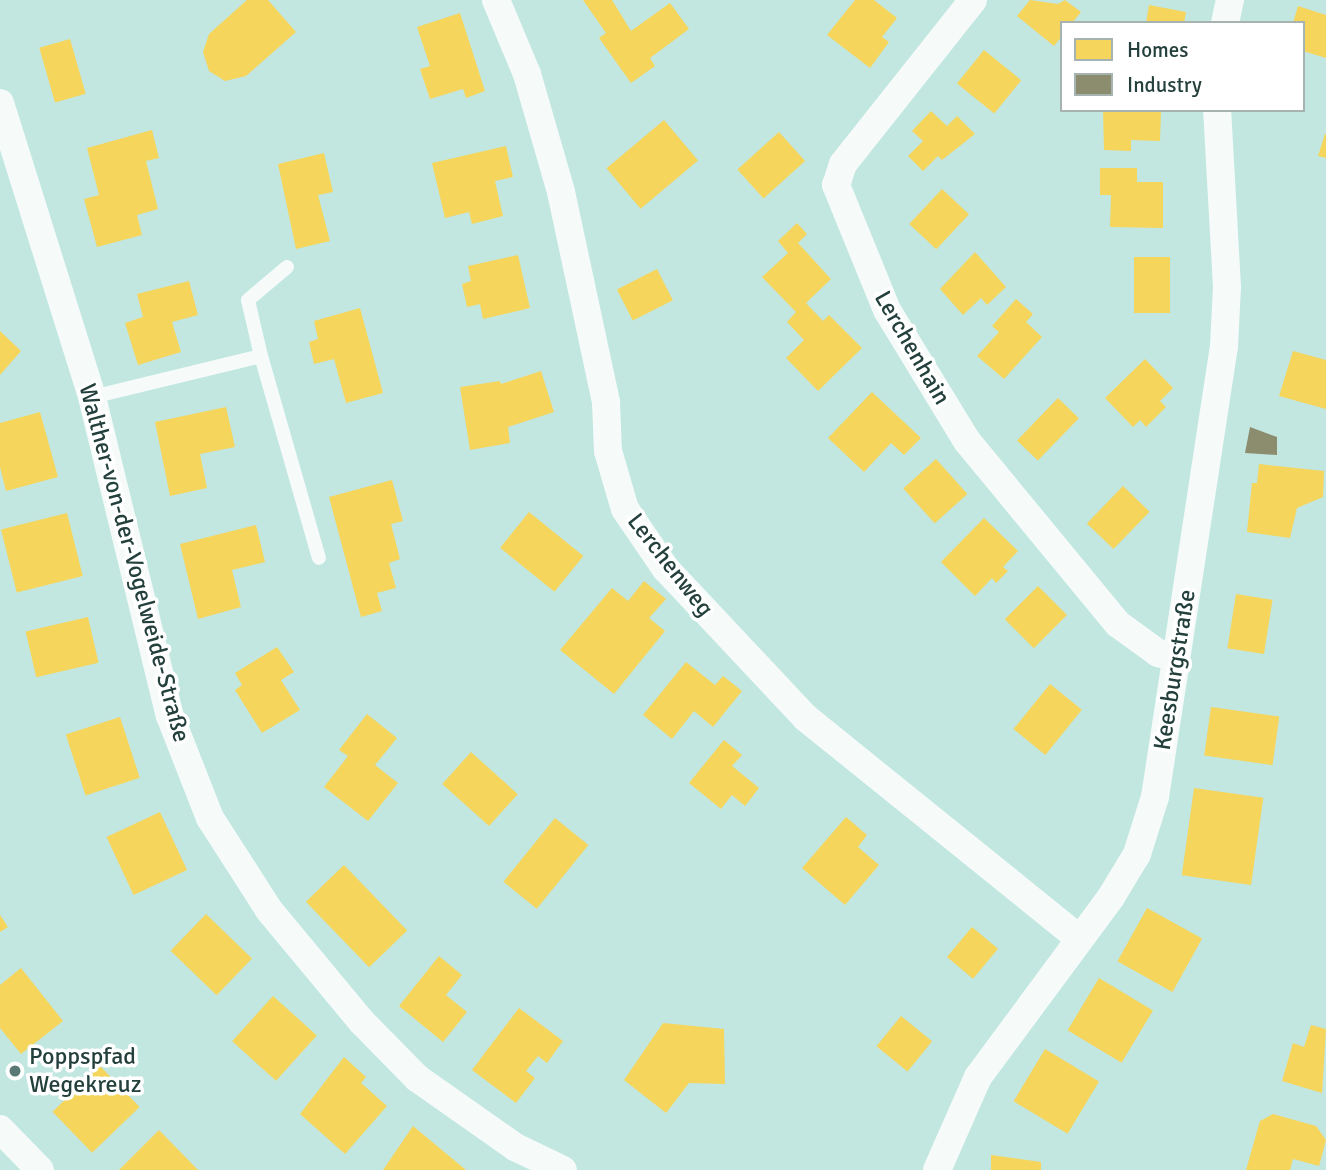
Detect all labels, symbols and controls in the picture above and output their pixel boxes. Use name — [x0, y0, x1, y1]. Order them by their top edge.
legend — [1060, 21, 1305, 112]
text: Homes — [1127, 37, 1189, 63]
text: Industry — [1127, 72, 1202, 98]
street label: Lerchenhain — [868, 286, 956, 410]
street label: Walther-von-der-Vogelweide-Straße — [72, 381, 196, 745]
street label: Lerchenweg — [621, 508, 719, 622]
street label: Keesburgstraße — [1148, 588, 1202, 752]
place label: Poppspfad Wegekreuz — [29, 1043, 141, 1099]
marker: Poppspfad Wegekreuz — [7, 1063, 23, 1079]

